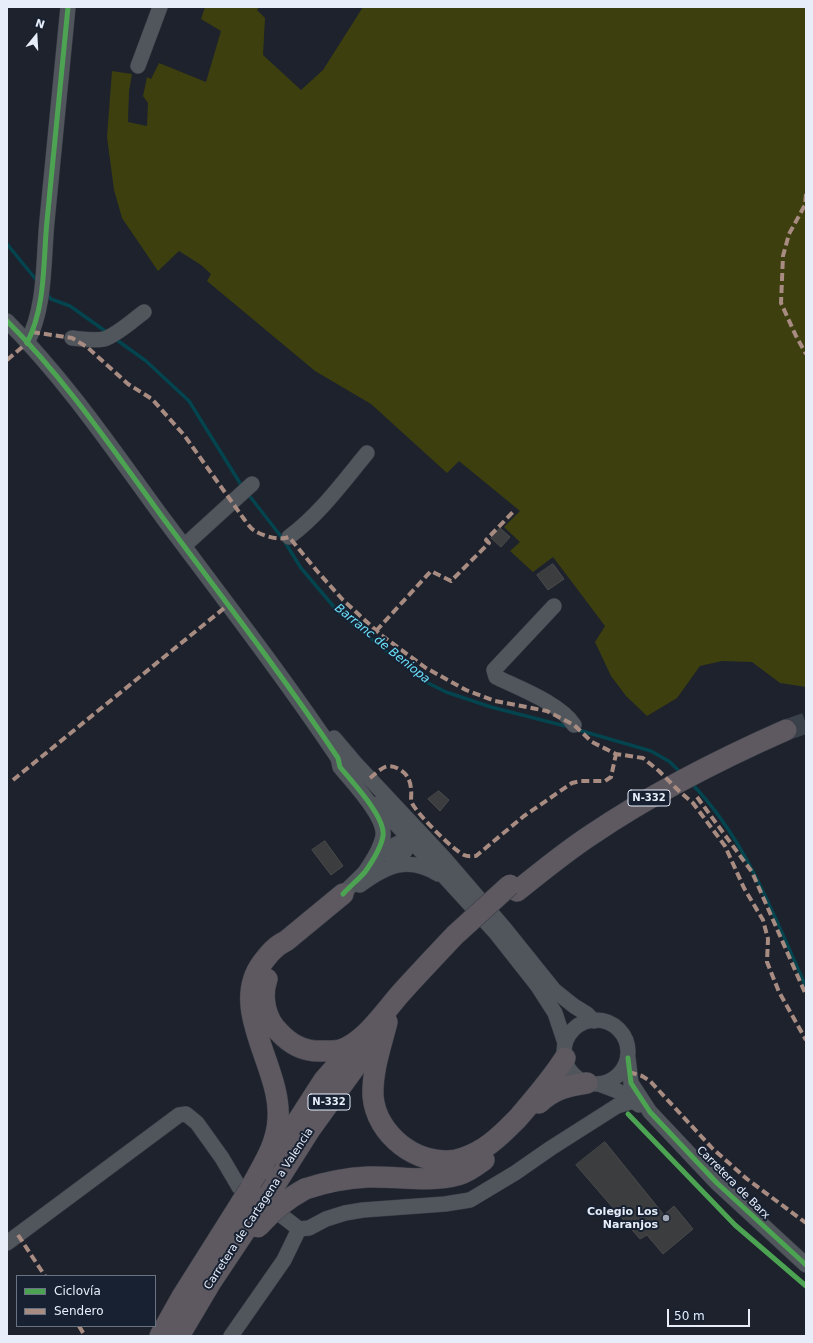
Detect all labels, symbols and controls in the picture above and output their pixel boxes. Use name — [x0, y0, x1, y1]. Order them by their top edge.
north arrow — [16, 16, 56, 56]
text: N — [33, 17, 46, 32]
water label: Barranc de Beniopa — [331, 601, 433, 687]
road number: N-332 — [628, 790, 670, 806]
road number: N-332 — [308, 1094, 350, 1110]
street label: Carretera de Cartagena a Valencia — [202, 1126, 316, 1292]
street label: Carretera de Barx — [694, 1144, 772, 1222]
place label: Colegio Los Naranjos — [587, 1205, 658, 1231]
marker: Colegio Los Naranjos — [661, 1213, 671, 1223]
legend — [16, 1275, 156, 1327]
text: Ciclovía — [54, 1284, 101, 1298]
scale bar — [669, 1301, 752, 1327]
text: Sendero — [54, 1304, 104, 1318]
text: 50 m — [674, 1309, 705, 1323]

